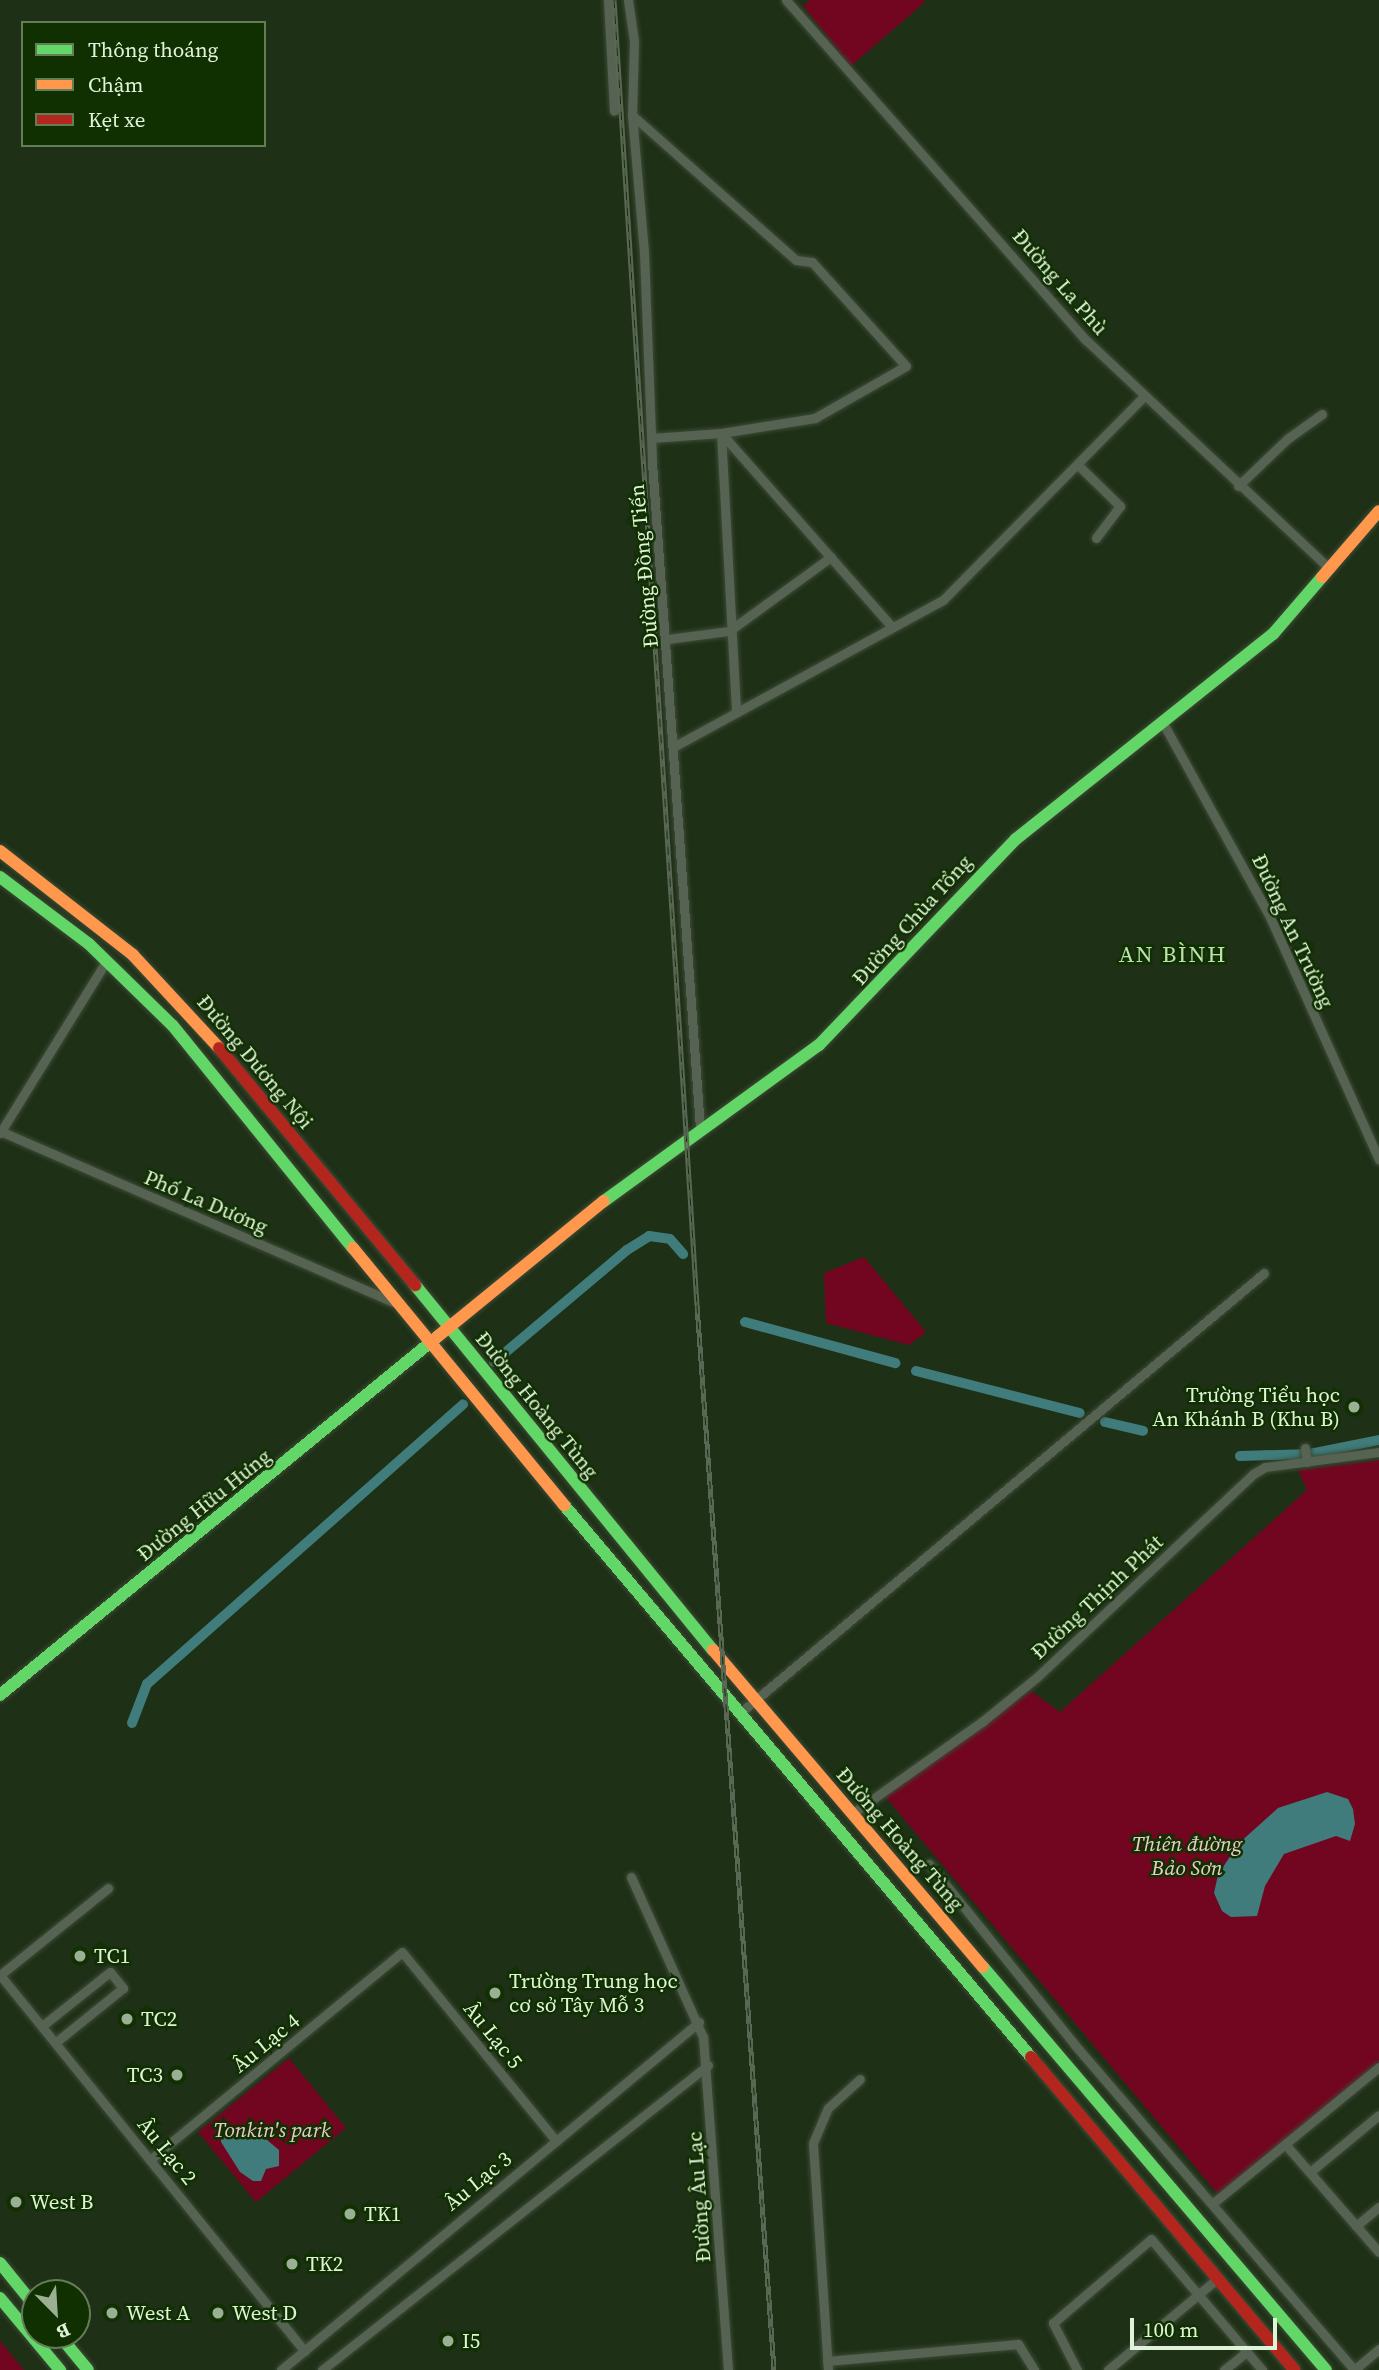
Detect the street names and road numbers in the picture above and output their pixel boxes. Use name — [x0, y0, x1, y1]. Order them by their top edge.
street label: Đường La Phù — [1007, 224, 1113, 340]
street label: Đường Đồng Tiến — [624, 483, 664, 649]
street label: Đường Chùa Tổng — [847, 849, 977, 991]
street label: Đường An Trường — [1246, 850, 1340, 1012]
street label: Đường Dương Nội — [192, 990, 318, 1134]
street label: Phố La Dương — [140, 1165, 272, 1239]
street label: Đường Hoàng Tùng — [470, 1326, 604, 1484]
street label: Đường Hữu Hưng — [132, 1443, 276, 1567]
street label: Đường Thịnh Phát — [1026, 1529, 1168, 1665]
street label: Đường Hoàng Tùng — [831, 1762, 969, 1916]
street label: Âu Lạc 5 — [458, 1996, 528, 2074]
street label: Âu Lạc 4 — [227, 2008, 305, 2078]
street label: Âu Lạc 2 — [132, 2112, 202, 2190]
street label: Đường Âu Lạc — [682, 2131, 716, 2263]
street label: Âu Lạc 3 — [439, 2146, 517, 2216]

